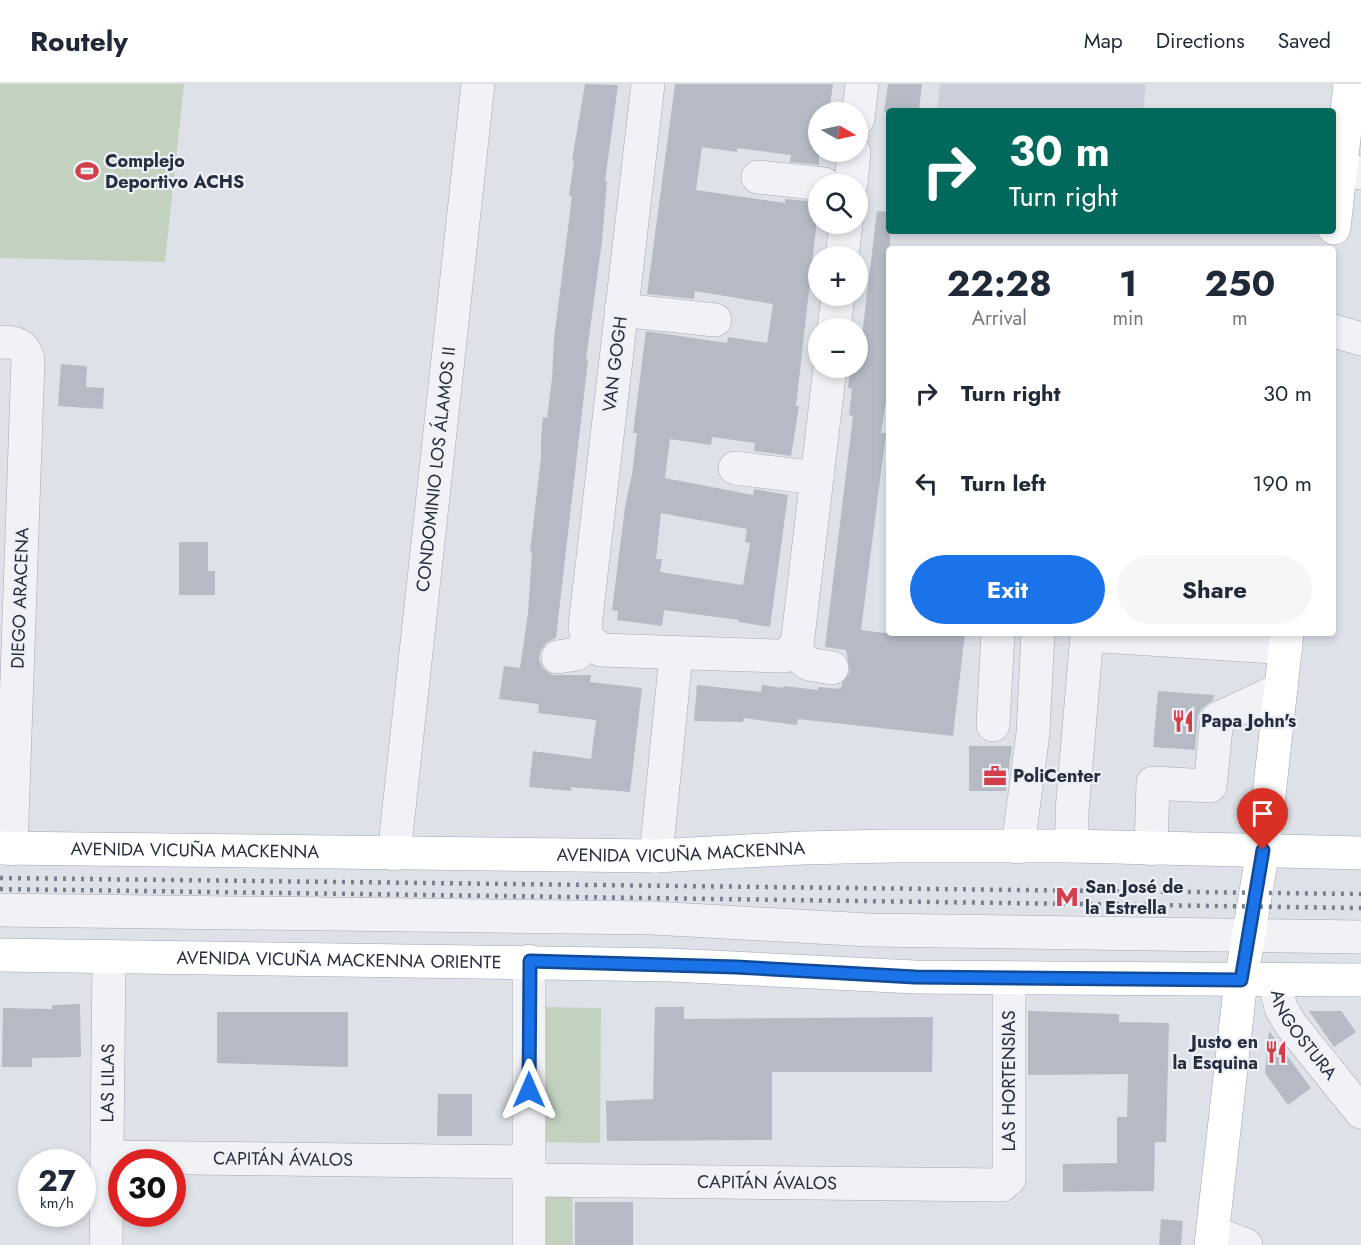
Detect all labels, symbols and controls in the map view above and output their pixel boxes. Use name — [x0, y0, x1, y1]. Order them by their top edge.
text: Routely — [30, 21, 128, 62]
text: Map — [1084, 26, 1123, 56]
text: Directions — [1156, 26, 1245, 56]
text: Saved — [1278, 26, 1331, 56]
north arrow — [808, 102, 868, 162]
map controls — [808, 102, 868, 378]
text: 30 m — [1009, 121, 1110, 182]
icon: right — [910, 132, 988, 210]
place label: Complejo Deportivo ACHS — [105, 148, 244, 195]
sports icon: Complejo Deportivo ACHS — [74, 158, 100, 184]
button: search — [808, 174, 868, 234]
text: Turn right — [1009, 177, 1117, 216]
button: + — [808, 246, 868, 306]
text: 22:28 — [947, 257, 1052, 309]
text: 1 — [1119, 257, 1137, 309]
text: 250 — [1205, 257, 1275, 309]
text: Arrival — [972, 304, 1027, 333]
text: min — [1113, 304, 1144, 333]
text: m — [1232, 304, 1248, 333]
street label: VAN GOGH — [596, 315, 634, 413]
button: − — [808, 318, 868, 378]
street label: CONDOMINIO LOS ÁLAMOS II — [410, 345, 462, 593]
icon: right — [910, 377, 943, 410]
text: Turn right — [961, 377, 1061, 409]
text: 30 m — [1263, 377, 1312, 409]
icon: left — [910, 467, 943, 500]
text: Turn left — [961, 467, 1046, 499]
text: 190 m — [1252, 467, 1312, 499]
street label: DIEGO ARACENA — [5, 527, 35, 669]
button: Exit — [910, 555, 1105, 624]
button: Share — [1117, 555, 1312, 624]
restaurant icon: Papa John's — [1170, 708, 1196, 734]
place label: Papa John's — [1201, 708, 1296, 734]
office icon: PoliCenter — [982, 763, 1008, 789]
place label: PoliCenter — [1013, 763, 1101, 789]
pin — [1237, 788, 1288, 850]
icon: arrive — [1246, 797, 1279, 830]
street label: AVENIDA VICUÑA MACKENNA — [556, 835, 806, 869]
street label: AVENIDA VICUÑA MACKENNA — [71, 836, 320, 865]
place label: San José de la Estrella — [1085, 874, 1184, 921]
metro station icon: San José de la Estrella — [1054, 884, 1080, 910]
street label: AVENIDA VICUÑA MACKENNA ORIENTE — [176, 945, 502, 975]
street label: ANGOSTURA — [1264, 987, 1343, 1086]
street label: LAS HORTENSIAS — [996, 1010, 1022, 1152]
place label: Justo en la Esquina — [1173, 1029, 1258, 1076]
restaurant icon: Justo en la Esquina — [1263, 1039, 1289, 1065]
street label: LAS LILAS — [94, 1043, 121, 1123]
position arrow — [497, 1058, 561, 1122]
street label: CAPITÁN ÁVALOS — [213, 1145, 353, 1173]
speed limit sign: 30 — [108, 1149, 186, 1227]
text: 27 — [38, 1159, 76, 1202]
street label: CAPITÁN ÁVALOS — [697, 1169, 837, 1196]
text: km/h — [40, 1192, 74, 1214]

